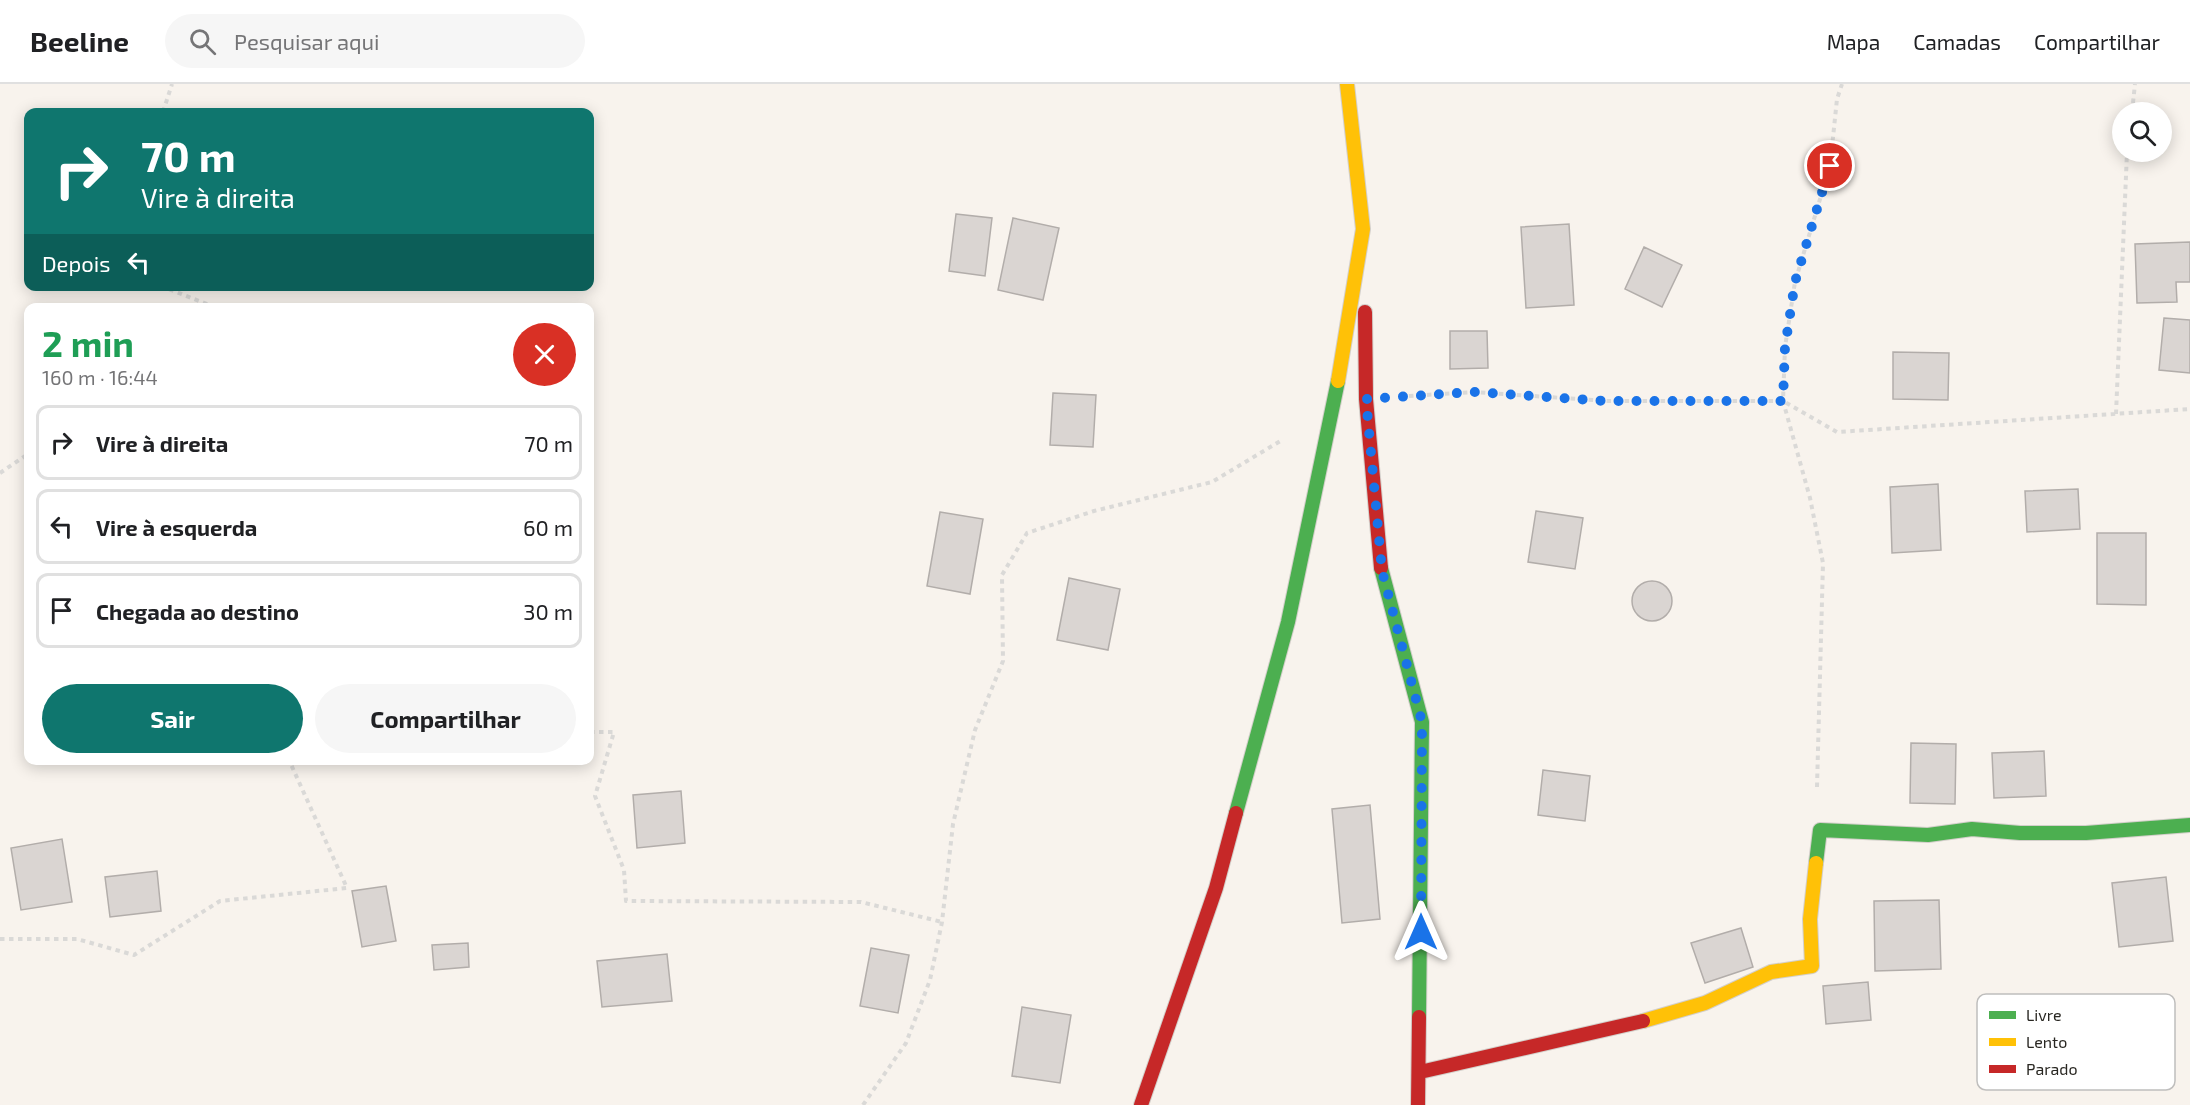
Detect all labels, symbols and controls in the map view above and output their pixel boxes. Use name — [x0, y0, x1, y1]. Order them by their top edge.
search box — [165, 14, 585, 68]
text: Beeline — [30, 24, 129, 58]
icon: search — [186, 25, 219, 58]
text: Pesquisar aqui — [234, 28, 380, 54]
text: Mapa — [1827, 29, 1880, 54]
text: Camadas — [1913, 29, 2001, 54]
text: Compartilhar — [2034, 29, 2160, 54]
map controls — [2112, 102, 2172, 162]
button: search — [2112, 102, 2172, 162]
text: 70 m — [141, 130, 236, 180]
icon: right — [42, 132, 120, 210]
pin — [1804, 140, 1855, 191]
icon: arrive — [1813, 149, 1846, 182]
text: Vire à direita — [141, 181, 295, 213]
icon: left — [122, 246, 155, 279]
text: Depois — [42, 250, 110, 276]
text: 2 min — [42, 321, 134, 364]
button: close — [513, 323, 576, 386]
text: 160 m · 16:44 — [42, 365, 158, 389]
icon: right — [45, 426, 78, 459]
text: Vire à direita — [96, 430, 228, 456]
text: 70 m — [524, 430, 573, 456]
icon: left — [45, 510, 78, 543]
text: Vire à esquerda — [96, 514, 257, 540]
text: 60 m — [523, 514, 573, 540]
icon: arrive — [45, 594, 78, 627]
text: Chegada ao destino — [96, 598, 299, 624]
text: 30 m — [523, 598, 573, 624]
button: Sair — [42, 684, 303, 753]
button: Compartilhar — [315, 684, 576, 753]
position arrow — [1389, 900, 1453, 964]
legend — [1977, 994, 2175, 1090]
text: Livre — [2026, 1005, 2061, 1024]
text: Lento — [2026, 1032, 2067, 1051]
text: Parado — [2026, 1059, 2078, 1078]

